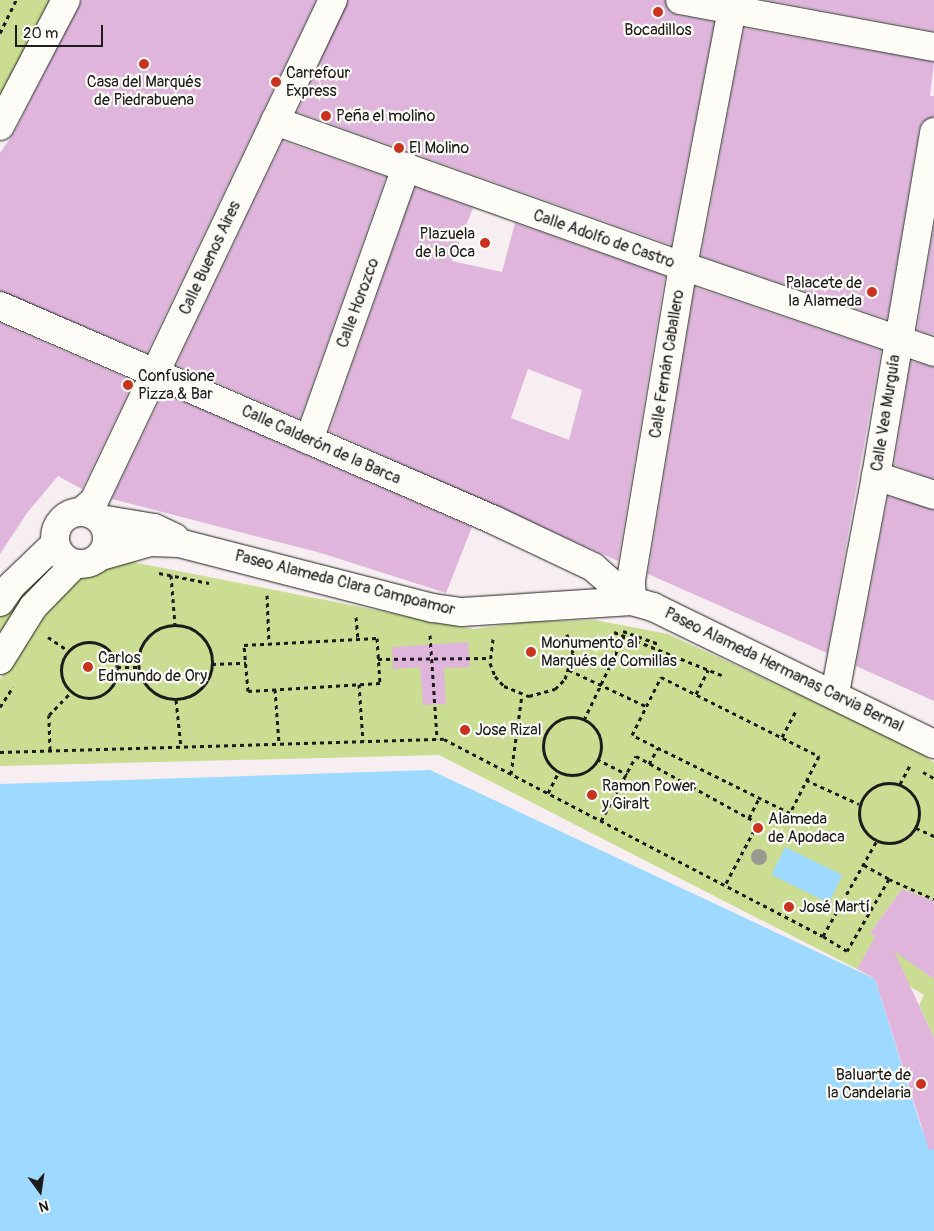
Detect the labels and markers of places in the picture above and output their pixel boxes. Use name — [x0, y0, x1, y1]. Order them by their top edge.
marker: Bocadillos — [652, 6, 664, 18]
place label: Bocadillos — [624, 20, 692, 40]
marker: Casa del Marqués de Piedrabuena — [138, 58, 150, 70]
place label: Carrefour Express — [286, 63, 350, 101]
place label: Casa del Marqués de Piedrabuena — [87, 72, 201, 110]
marker: Carrefour Express — [270, 76, 282, 88]
place label: Peña el molino — [336, 106, 435, 126]
marker: Peña el molino — [320, 110, 332, 122]
place label: El Molino — [409, 138, 469, 158]
marker: El Molino — [393, 142, 405, 154]
place label: Plazuela de la Oca — [415, 224, 475, 262]
marker: Plazuela de la Oca — [479, 237, 491, 249]
place label: Palacete de la Alameda — [785, 273, 862, 311]
marker: Palacete de la Alameda — [866, 286, 878, 298]
place label: Confusione Pizza & Bar — [138, 366, 215, 404]
marker: Confusione Pizza & Bar — [122, 379, 134, 391]
place label: Monumento al Marqués de Comillas — [541, 633, 677, 671]
marker: Monumento al Marqués de Comillas — [525, 646, 537, 658]
place label: Carlos Edmundo de Ory — [98, 648, 207, 686]
marker: Carlos Edmundo de Ory — [82, 661, 94, 673]
place label: Jose Rizal — [475, 720, 541, 740]
marker: Jose Rizal — [459, 724, 471, 736]
place label: Ramon Power y Giralt — [602, 776, 696, 814]
marker: Ramon Power y Giralt — [586, 789, 598, 801]
place label: Alameda de Apodaca — [768, 809, 845, 847]
marker: Alameda de Apodaca — [752, 822, 764, 834]
place label: José Martí — [799, 897, 870, 917]
marker: José Martí — [783, 901, 795, 913]
place label: Baluarte de la Candelaria — [827, 1065, 911, 1103]
marker: Baluarte de la Candelaria — [915, 1078, 927, 1090]

